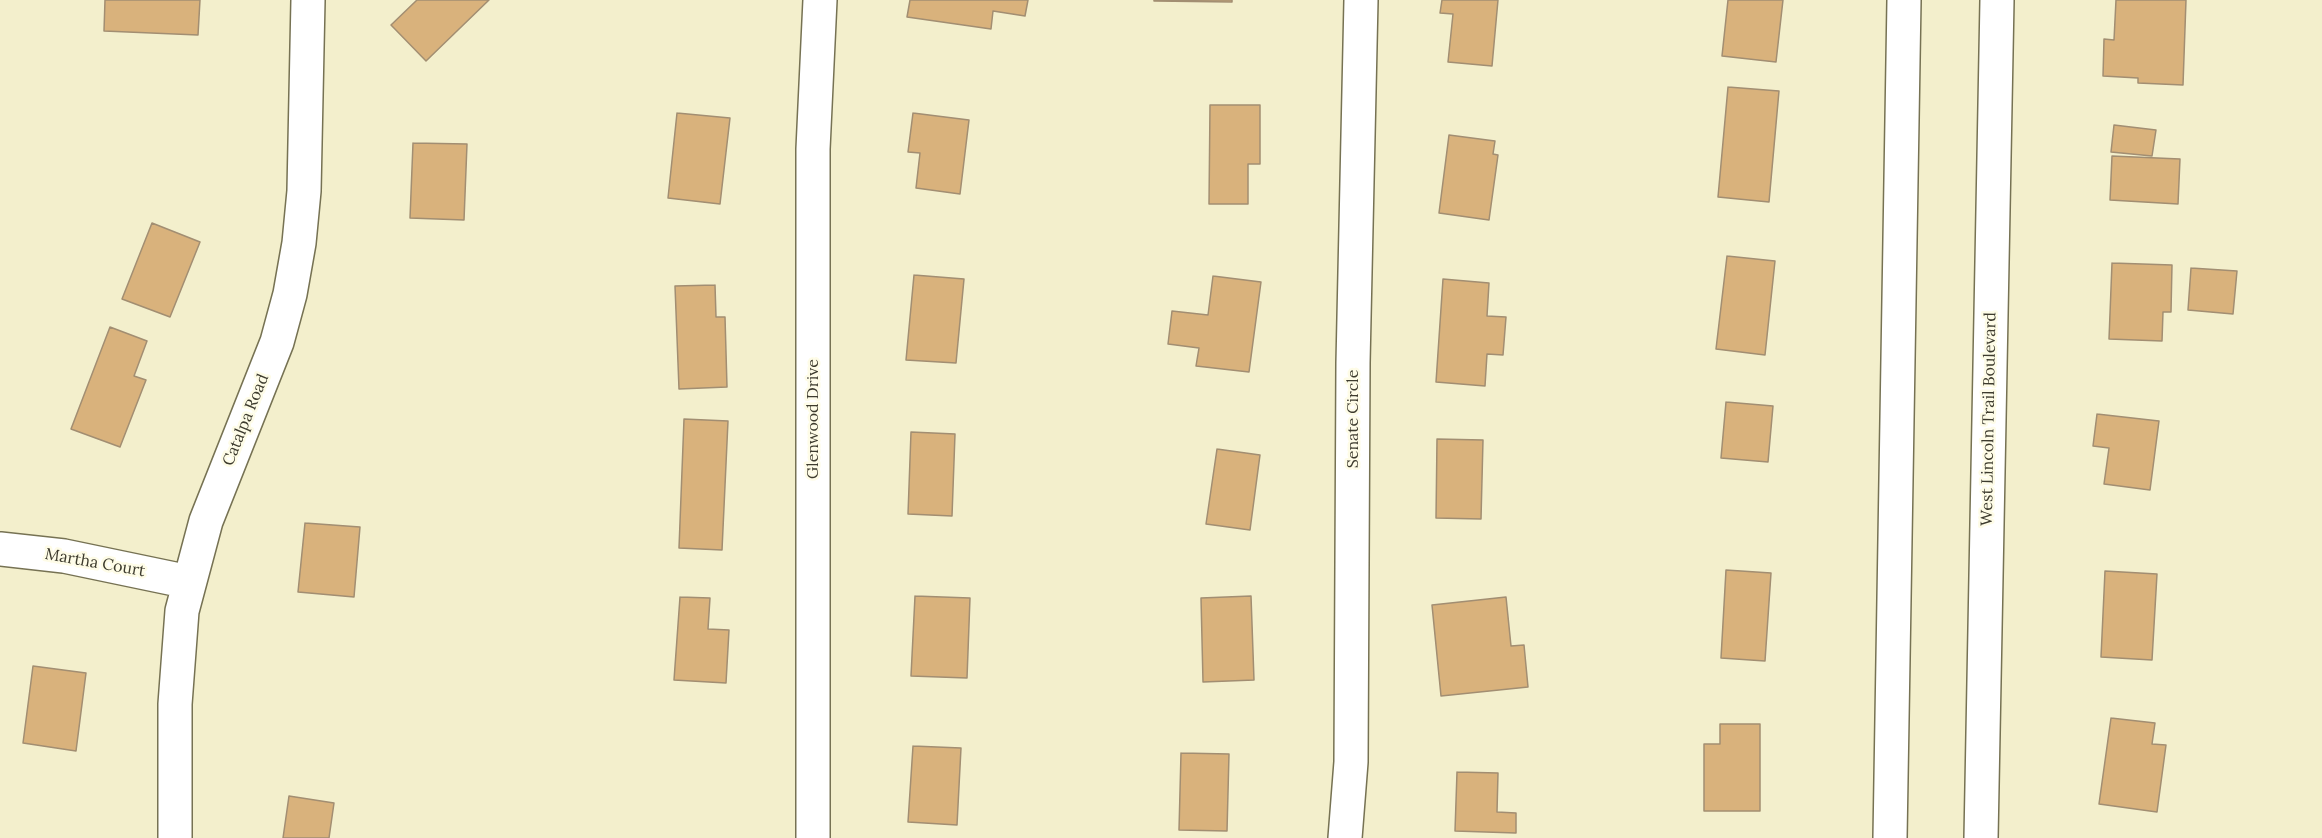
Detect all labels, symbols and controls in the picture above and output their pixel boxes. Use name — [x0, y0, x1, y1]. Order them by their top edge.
street label: West Lincoln Trail Boulevard — [1978, 312, 2000, 526]
street label: Glenwood Drive — [803, 359, 823, 479]
street label: Senate Circle — [1343, 370, 1363, 468]
street label: Catalpa Road — [219, 371, 273, 469]
street label: Martha Court — [43, 545, 147, 581]

